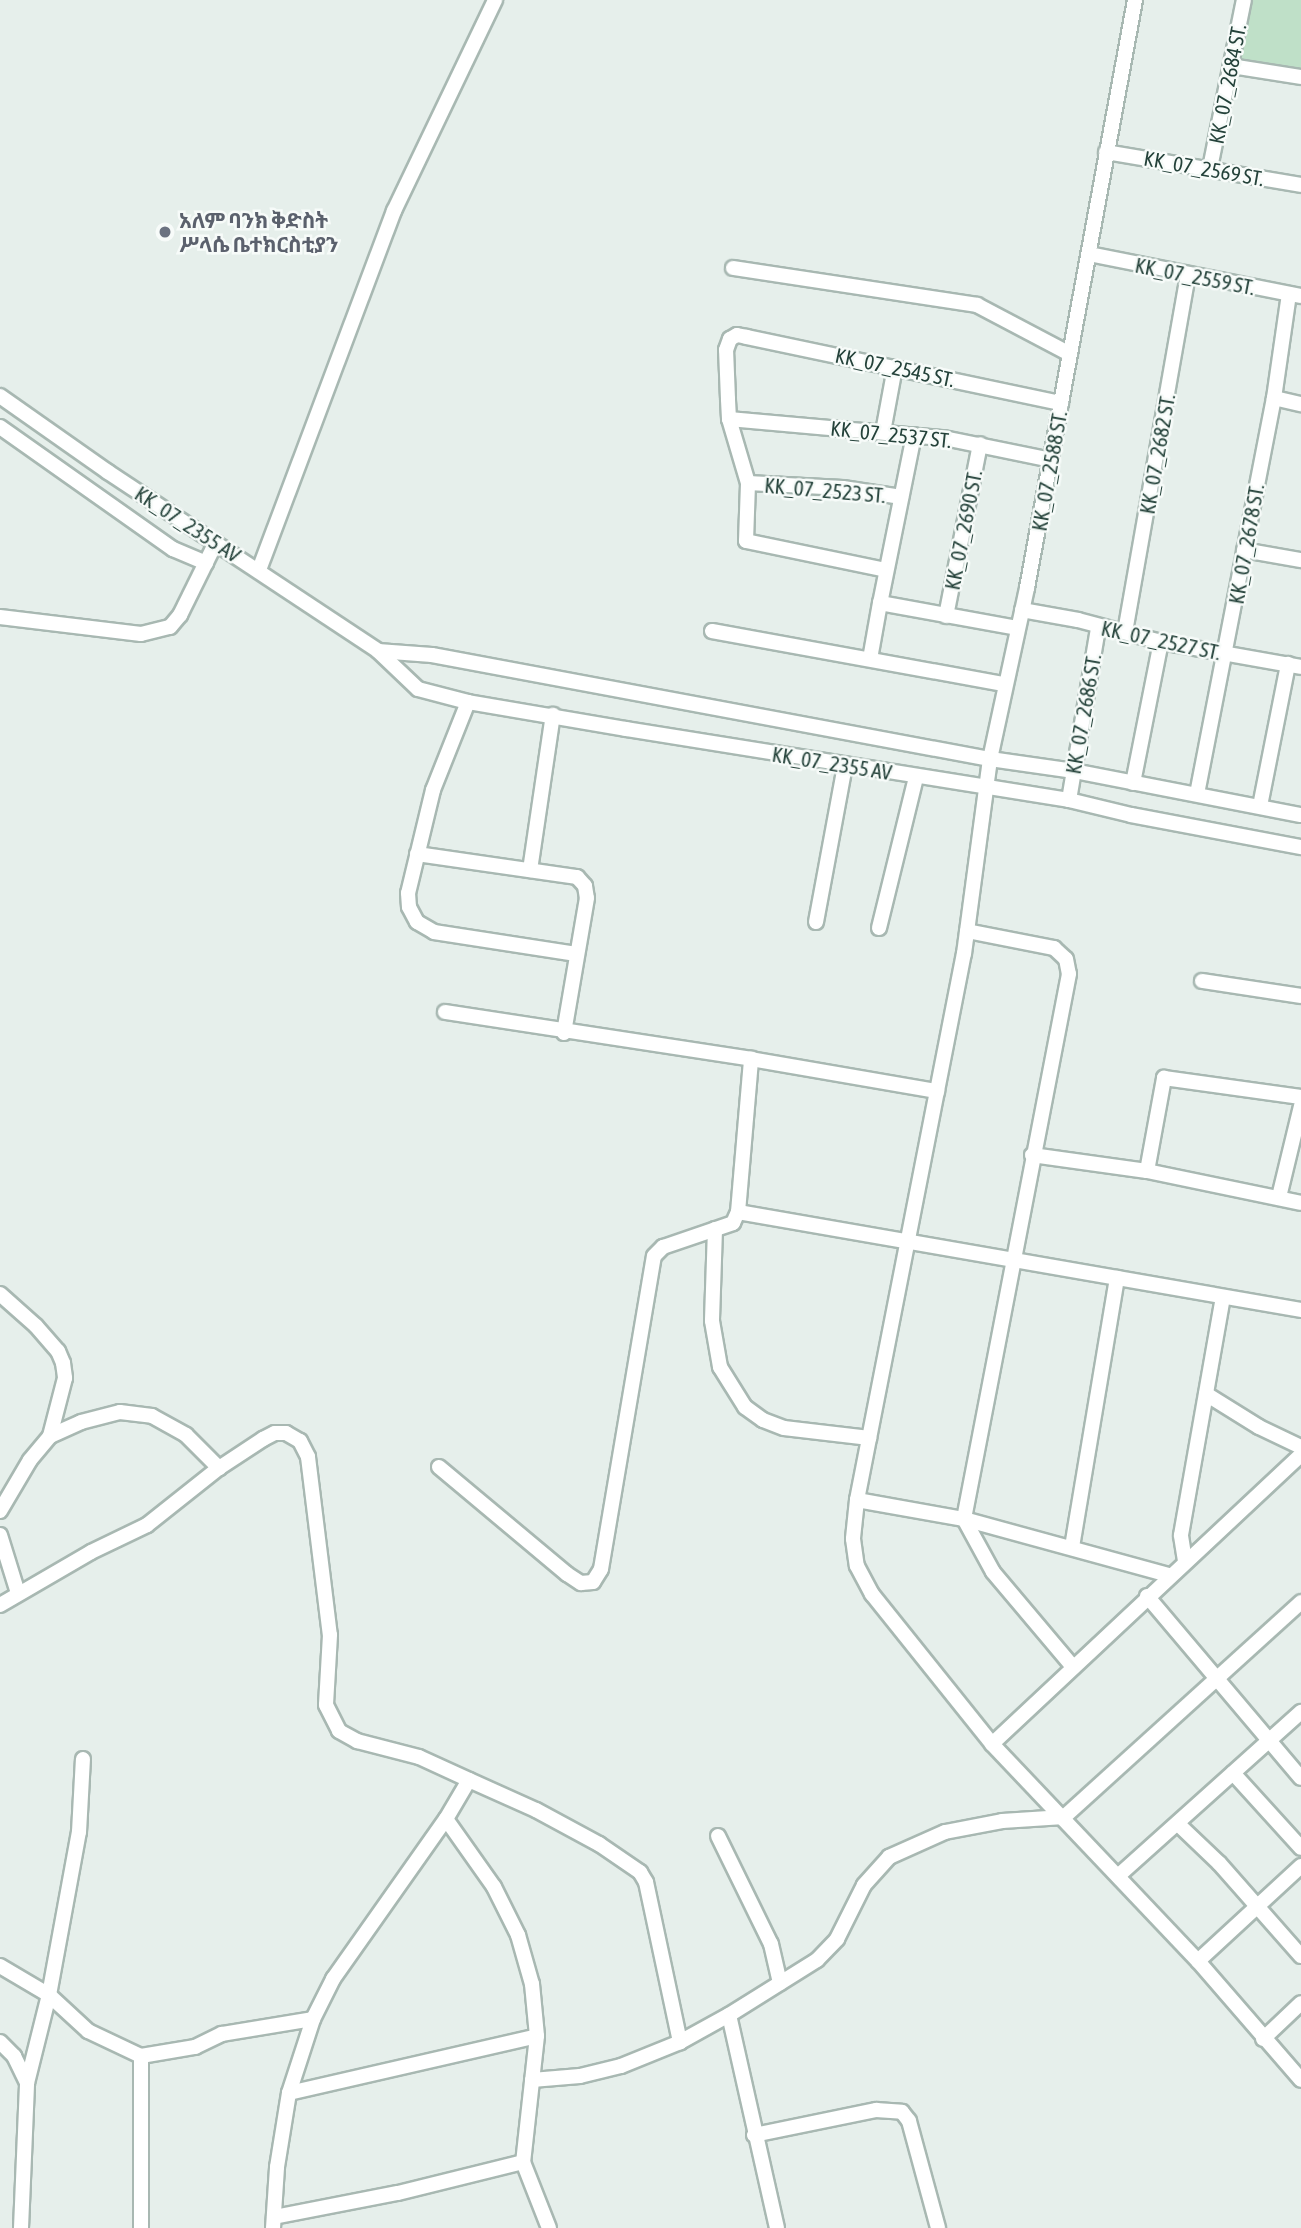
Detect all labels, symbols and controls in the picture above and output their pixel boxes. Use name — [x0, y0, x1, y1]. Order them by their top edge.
street label: KK_07_2684 ST. — [1203, 22, 1251, 146]
street label: KK_07_2569 ST. — [1142, 145, 1266, 191]
place label: አለም ባንክ ቅድስት ሥላሴ ቤተክርስቲያን — [179, 207, 339, 257]
marker: አለም ባንክ ቅድስት ሥላሴ ቤተክርስቲያን — [157, 224, 173, 240]
street label: KK_07_2559 ST. — [1133, 252, 1257, 300]
street label: KK_07_2545 ST. — [833, 342, 957, 392]
street label: KK_07_2682 ST. — [1134, 392, 1180, 516]
street label: KK_07_2588 ST. — [1026, 409, 1072, 533]
street label: KK_07_2537 ST. — [829, 415, 953, 453]
street label: KK_07_2690 ST. — [939, 468, 987, 592]
street label: KK_07_2523 ST. — [763, 472, 887, 508]
street label: KK_07_2355 AV — [130, 481, 246, 567]
street label: KK_07_2678 ST. — [1223, 482, 1269, 606]
street label: KK_07_2527 ST. — [1099, 615, 1223, 665]
street label: KK_07_2686 ST. — [1060, 652, 1106, 776]
street label: KK_07_2355 AV — [770, 741, 894, 785]

